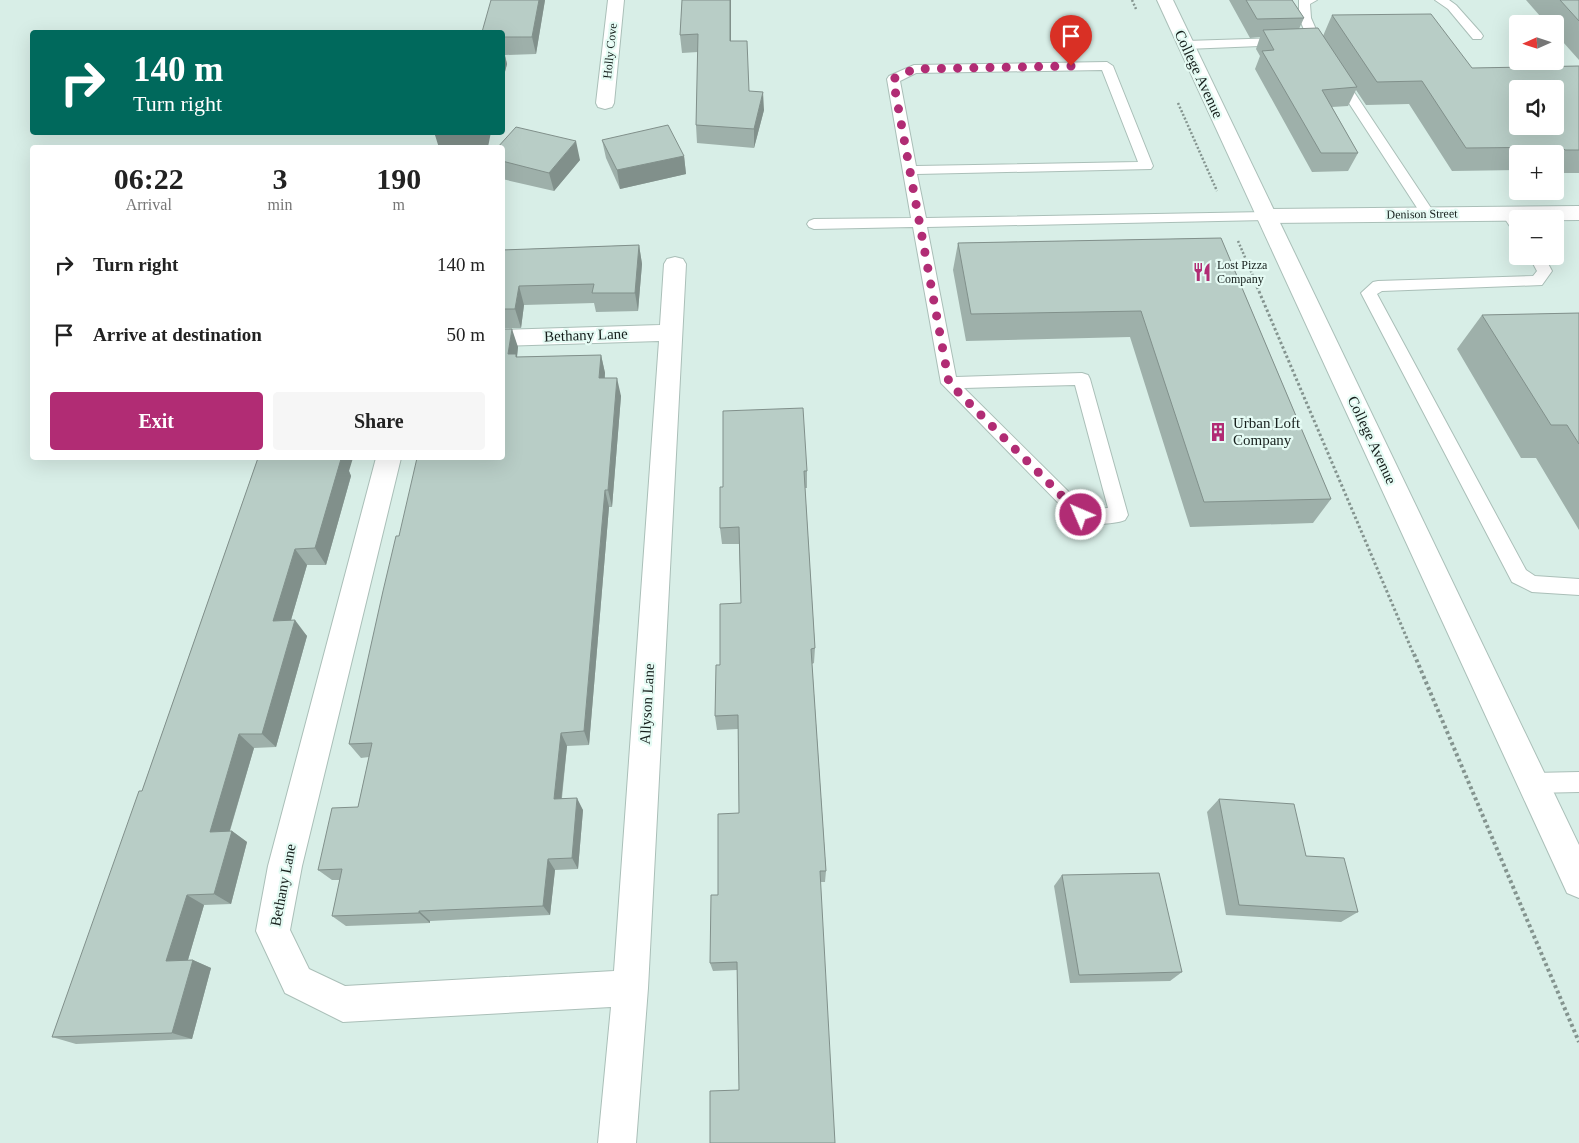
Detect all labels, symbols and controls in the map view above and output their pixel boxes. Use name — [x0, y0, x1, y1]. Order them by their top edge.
pin — [1050, 15, 1092, 66]
north arrow — [1509, 15, 1564, 70]
map controls — [1509, 15, 1564, 265]
icon: arrive — [1057, 22, 1085, 50]
street label: Holly Cove — [600, 23, 620, 79]
street label: College Avenue — [1172, 28, 1226, 121]
icon: right — [50, 50, 115, 115]
text: 140 m — [133, 50, 223, 89]
button: sound — [1509, 80, 1564, 135]
text: Turn right — [133, 91, 222, 116]
button: + — [1509, 145, 1564, 200]
text: 06:22 — [114, 162, 184, 195]
text: 3 — [272, 162, 287, 195]
text: 190 — [376, 162, 421, 195]
text: Arrival — [126, 196, 172, 213]
text: min — [268, 196, 292, 213]
text: m — [392, 196, 405, 213]
street label: Denison Street — [1386, 206, 1458, 222]
button: − — [1509, 210, 1564, 265]
icon: right — [50, 251, 78, 279]
text: Turn right — [93, 254, 178, 275]
text: 140 m — [437, 254, 485, 275]
place label: Lost Pizza Company — [1217, 258, 1268, 286]
restaurant icon: Lost Pizza Company — [1191, 261, 1213, 283]
icon: arrive — [50, 321, 78, 349]
text: Arrive at destination — [93, 324, 262, 345]
text: 50 m — [446, 324, 485, 345]
street label: Bethany Lane — [544, 326, 628, 344]
button: Exit — [50, 392, 263, 450]
button: Share — [273, 392, 485, 450]
street label: College Avenue — [1345, 394, 1399, 487]
place label: Urban Loft Company — [1233, 415, 1301, 448]
building icon: Urban Loft Company — [1207, 421, 1229, 443]
position arrow — [1054, 488, 1106, 540]
street label: Allyson Lane — [637, 663, 657, 745]
street label: Bethany Lane — [267, 842, 299, 928]

